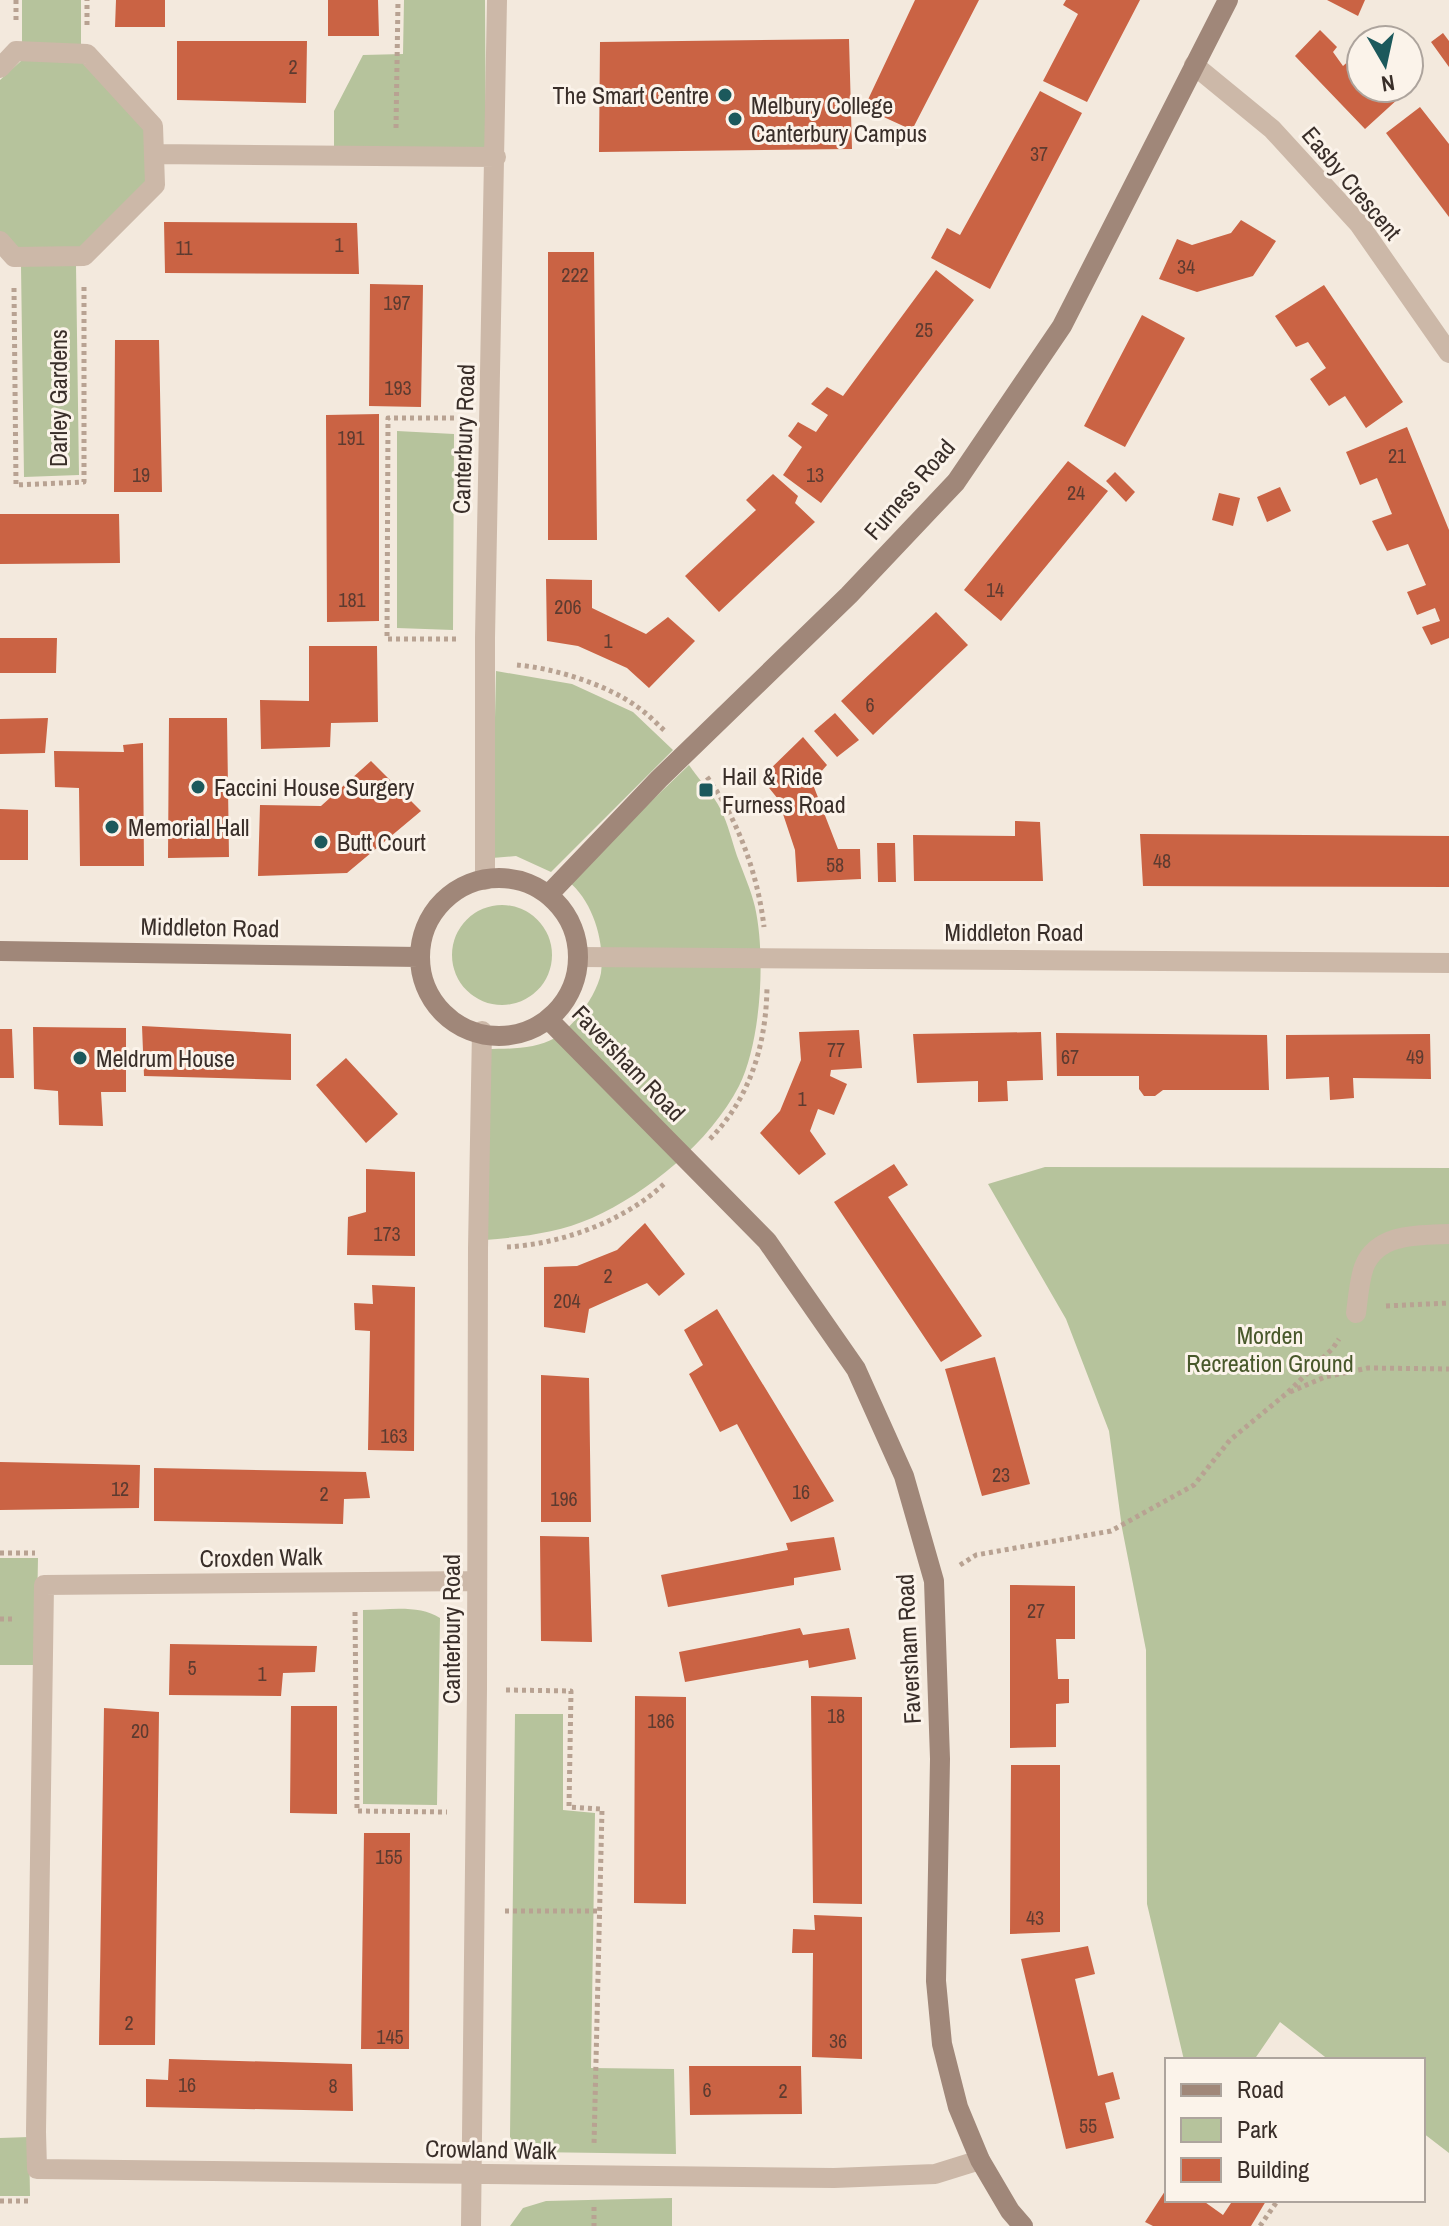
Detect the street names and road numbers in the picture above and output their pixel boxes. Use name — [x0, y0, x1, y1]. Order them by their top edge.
street label: Easby Crescent — [1295, 120, 1409, 247]
street label: Darley Gardens — [42, 329, 74, 467]
street label: Canterbury Road — [444, 364, 482, 514]
street label: Furness Road — [856, 432, 962, 546]
street label: Middleton Road — [140, 910, 280, 944]
street label: Middleton Road — [945, 916, 1083, 948]
street label: Faversham Road — [565, 998, 693, 1128]
street label: Croxden Walk — [199, 1540, 323, 1574]
street label: Canterbury Road — [435, 1554, 467, 1704]
street label: Faversham Road — [888, 1573, 928, 1725]
street label: Crowland Walk — [425, 2132, 557, 2166]

